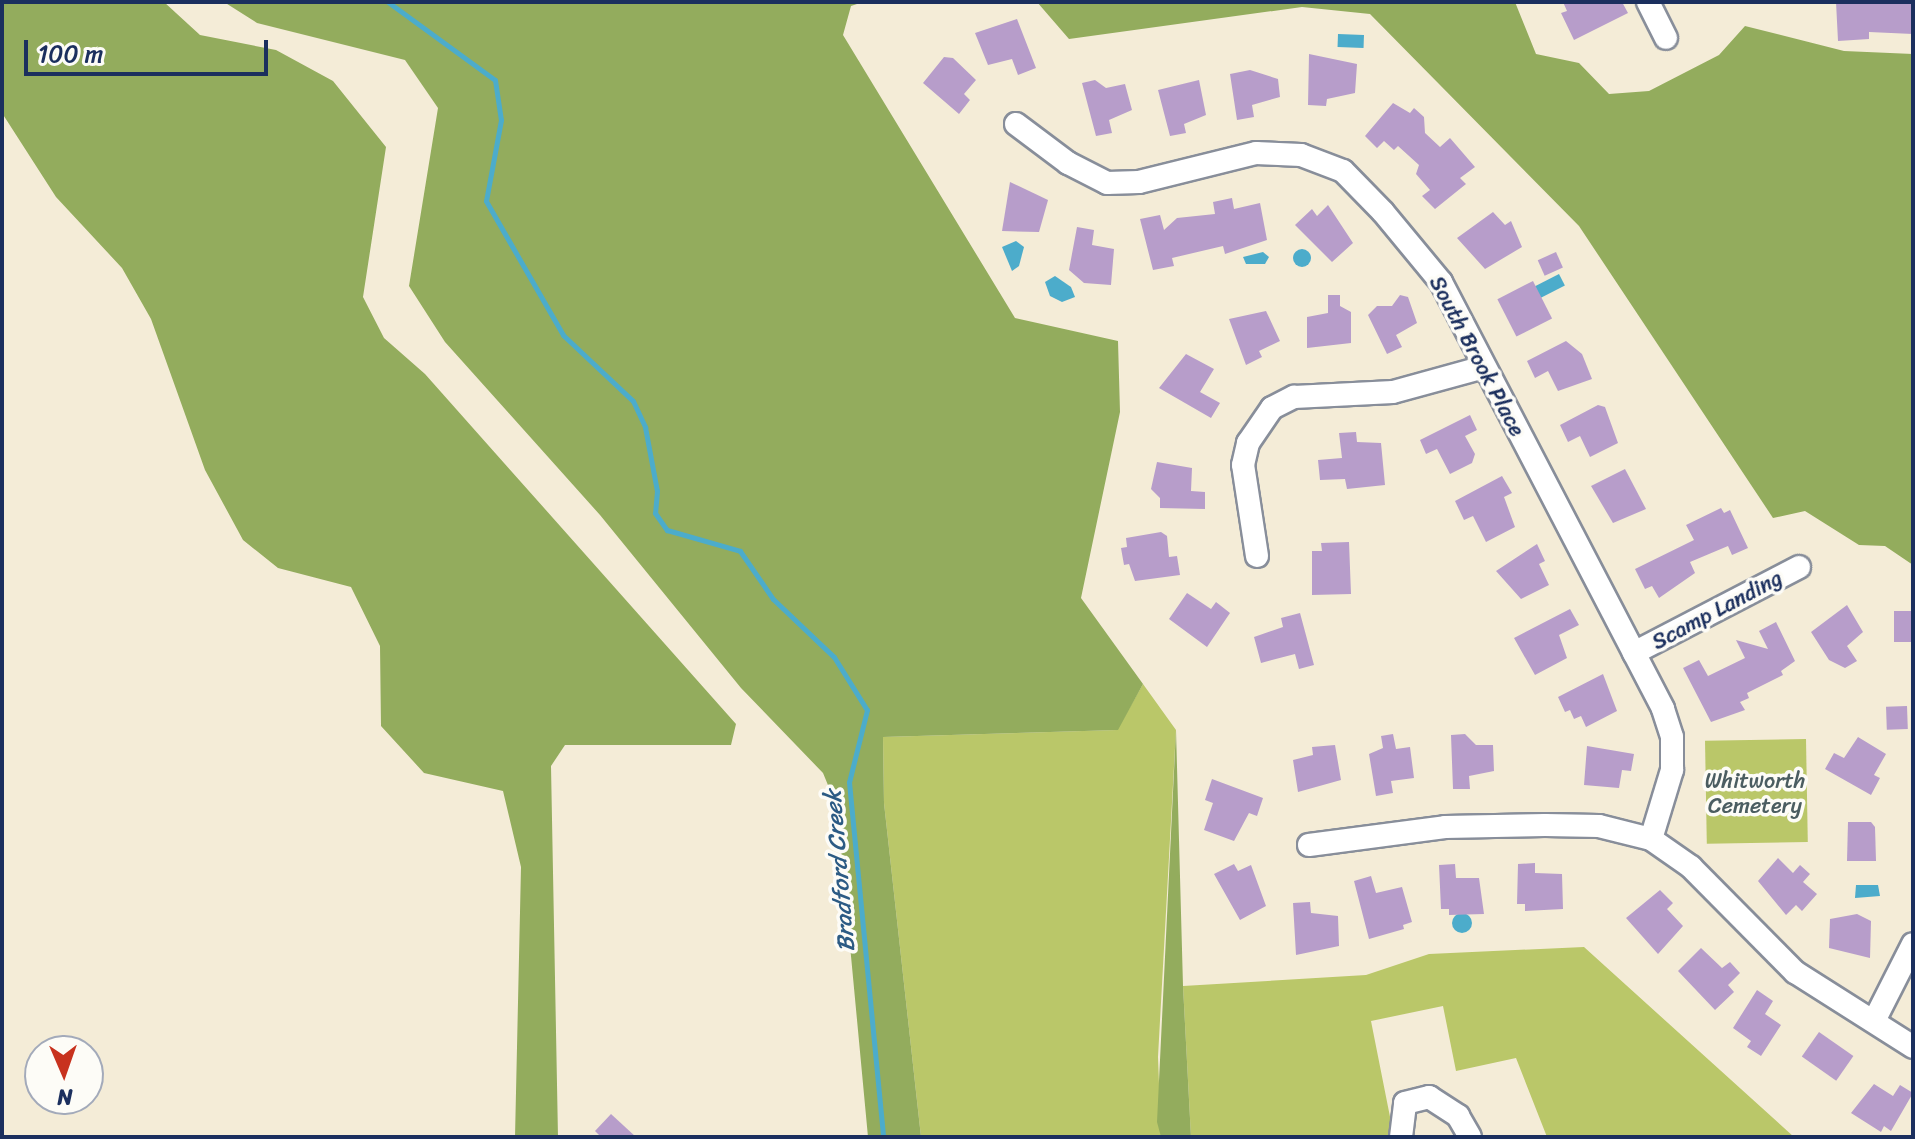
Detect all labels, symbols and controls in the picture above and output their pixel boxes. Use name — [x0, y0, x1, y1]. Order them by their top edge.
scale bar — [28, 24, 272, 74]
text: 100 m — [38, 33, 103, 75]
street label: South Brook Place — [1423, 271, 1531, 441]
street label: Scamp Landing — [1647, 565, 1787, 655]
park label: Whitworth Cemetery — [1705, 767, 1805, 818]
water label: Bradford Creek — [819, 788, 861, 954]
north arrow — [24, 1035, 104, 1115]
text: N — [56, 1078, 73, 1117]

